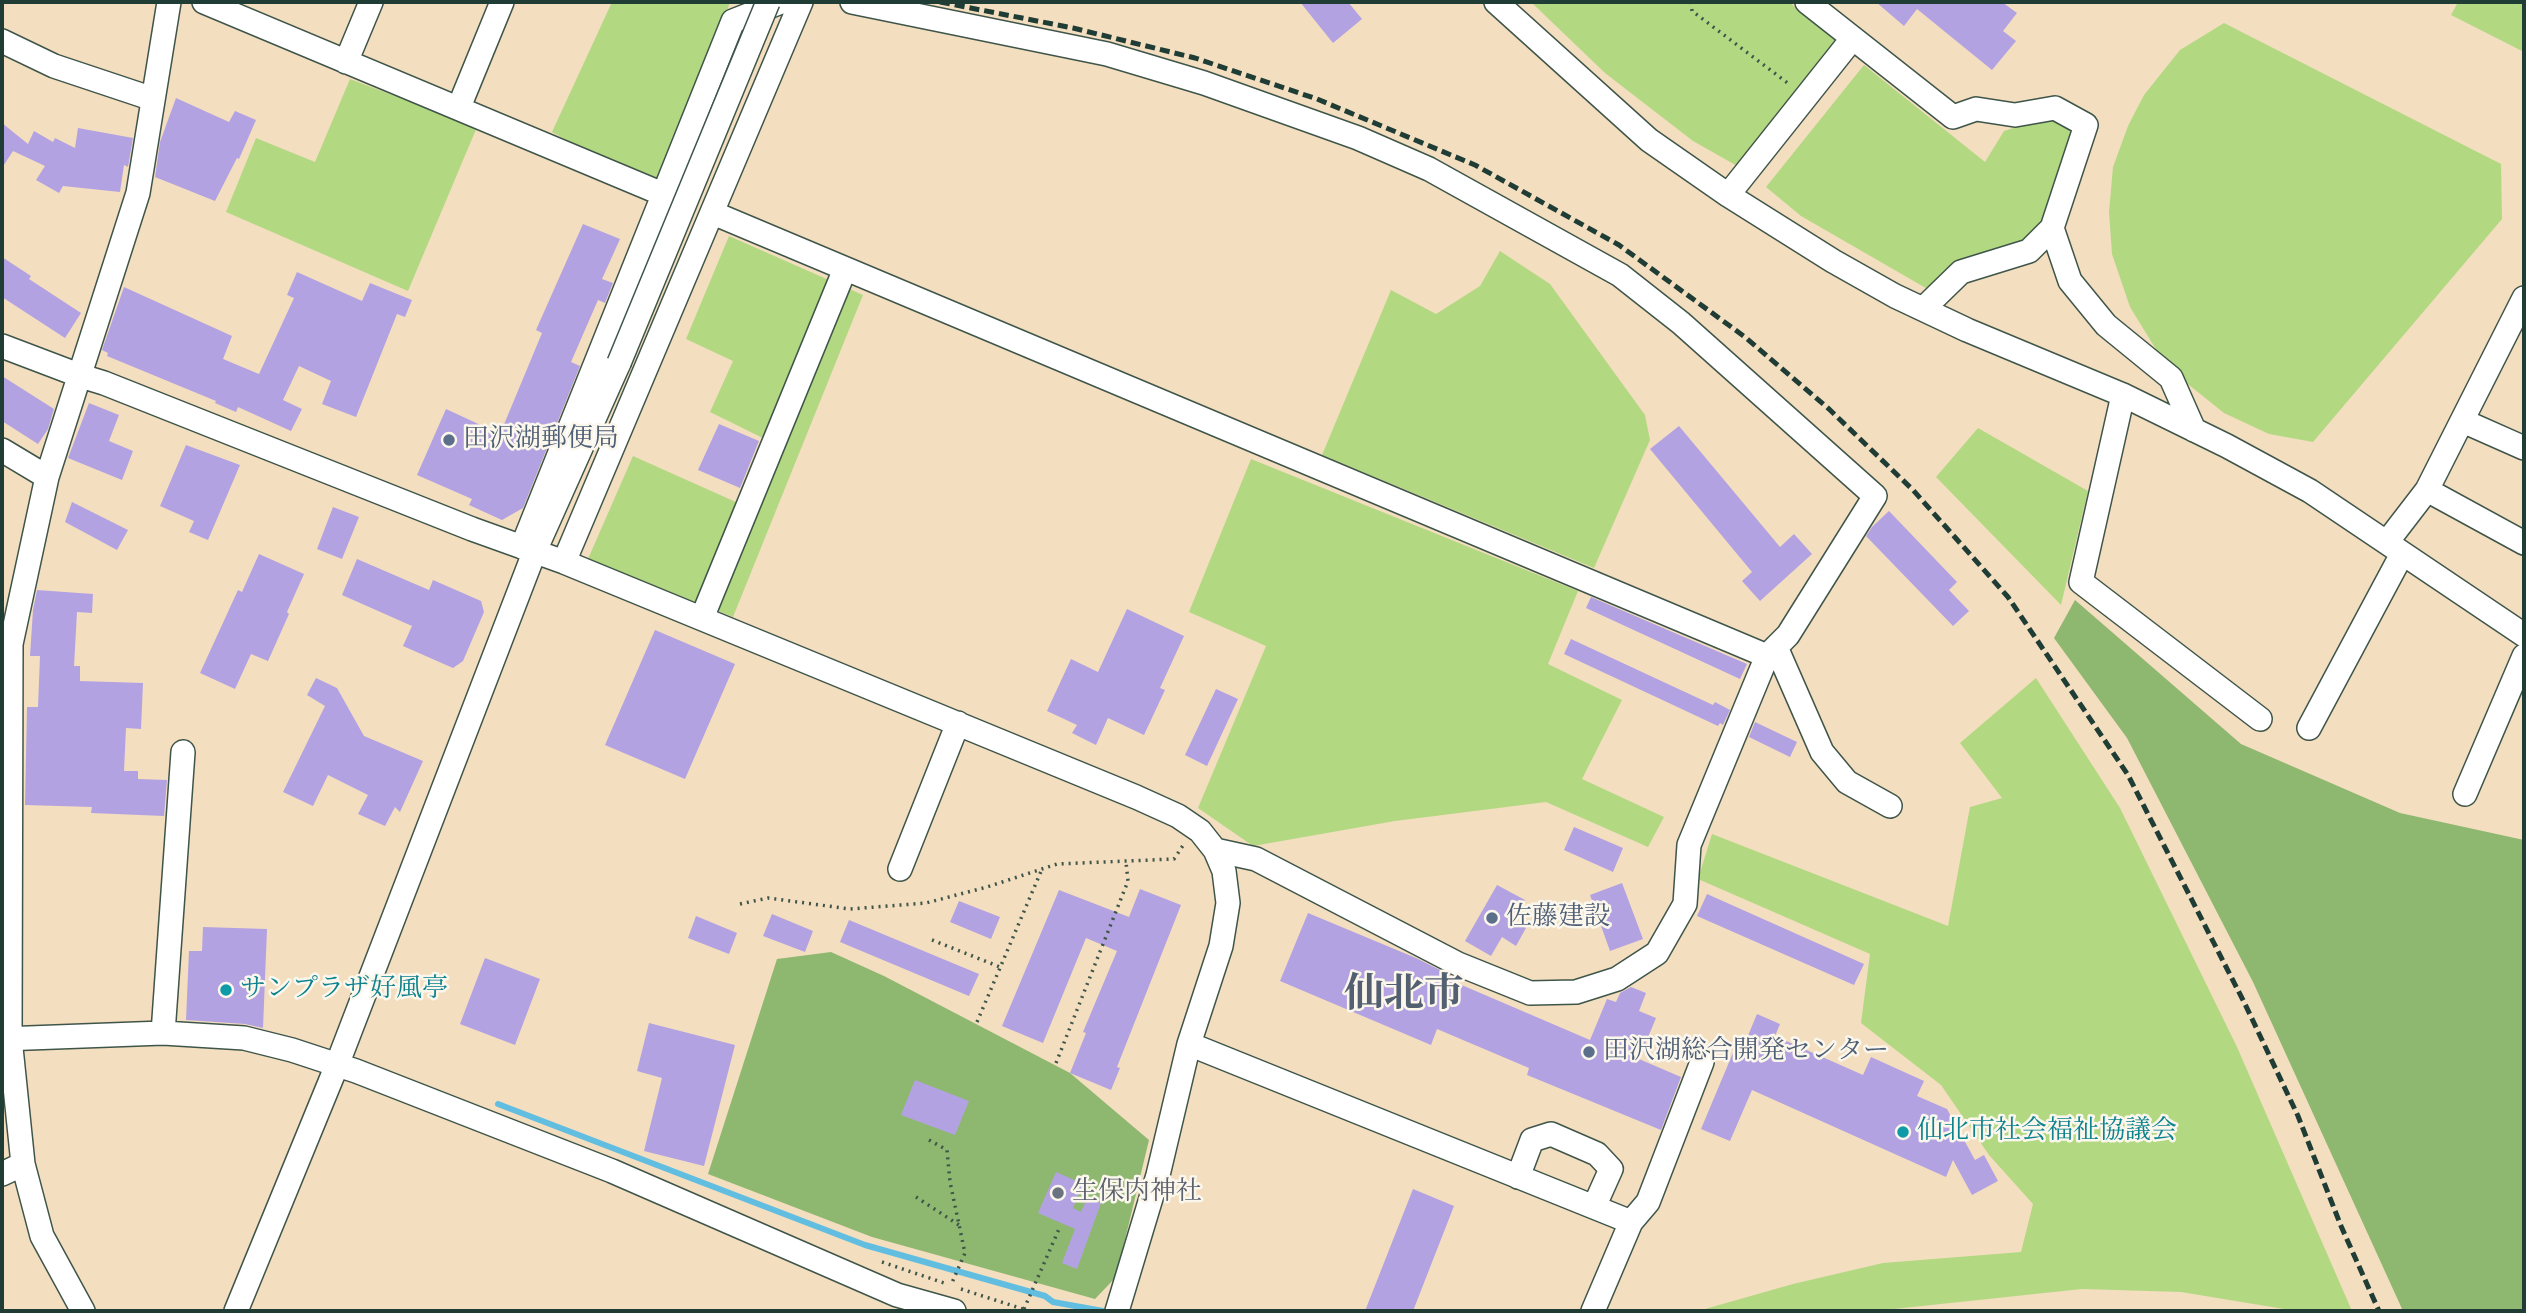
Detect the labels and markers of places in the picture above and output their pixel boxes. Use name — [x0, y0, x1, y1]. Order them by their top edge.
place label: 田沢湖郵便局 — [463, 424, 619, 456]
marker: 田沢湖郵便局 — [441, 432, 457, 448]
place label: 佐藤建設 — [1506, 902, 1610, 934]
marker: 佐藤建設 — [1484, 910, 1500, 926]
place label: サンプラザ好風亭 — [240, 974, 448, 1006]
marker: サンプラザ好風亭 — [218, 982, 234, 998]
place label: 田沢湖総合開発センター — [1603, 1036, 1889, 1068]
marker: 田沢湖総合開発センター — [1581, 1044, 1597, 1060]
place label: 仙北市社会福祉協議会 — [1917, 1116, 2177, 1148]
marker: 仙北市社会福祉協議会 — [1895, 1124, 1911, 1140]
place label: 生保内神社 — [1072, 1177, 1202, 1209]
marker: 生保内神社 — [1050, 1185, 1066, 1201]

